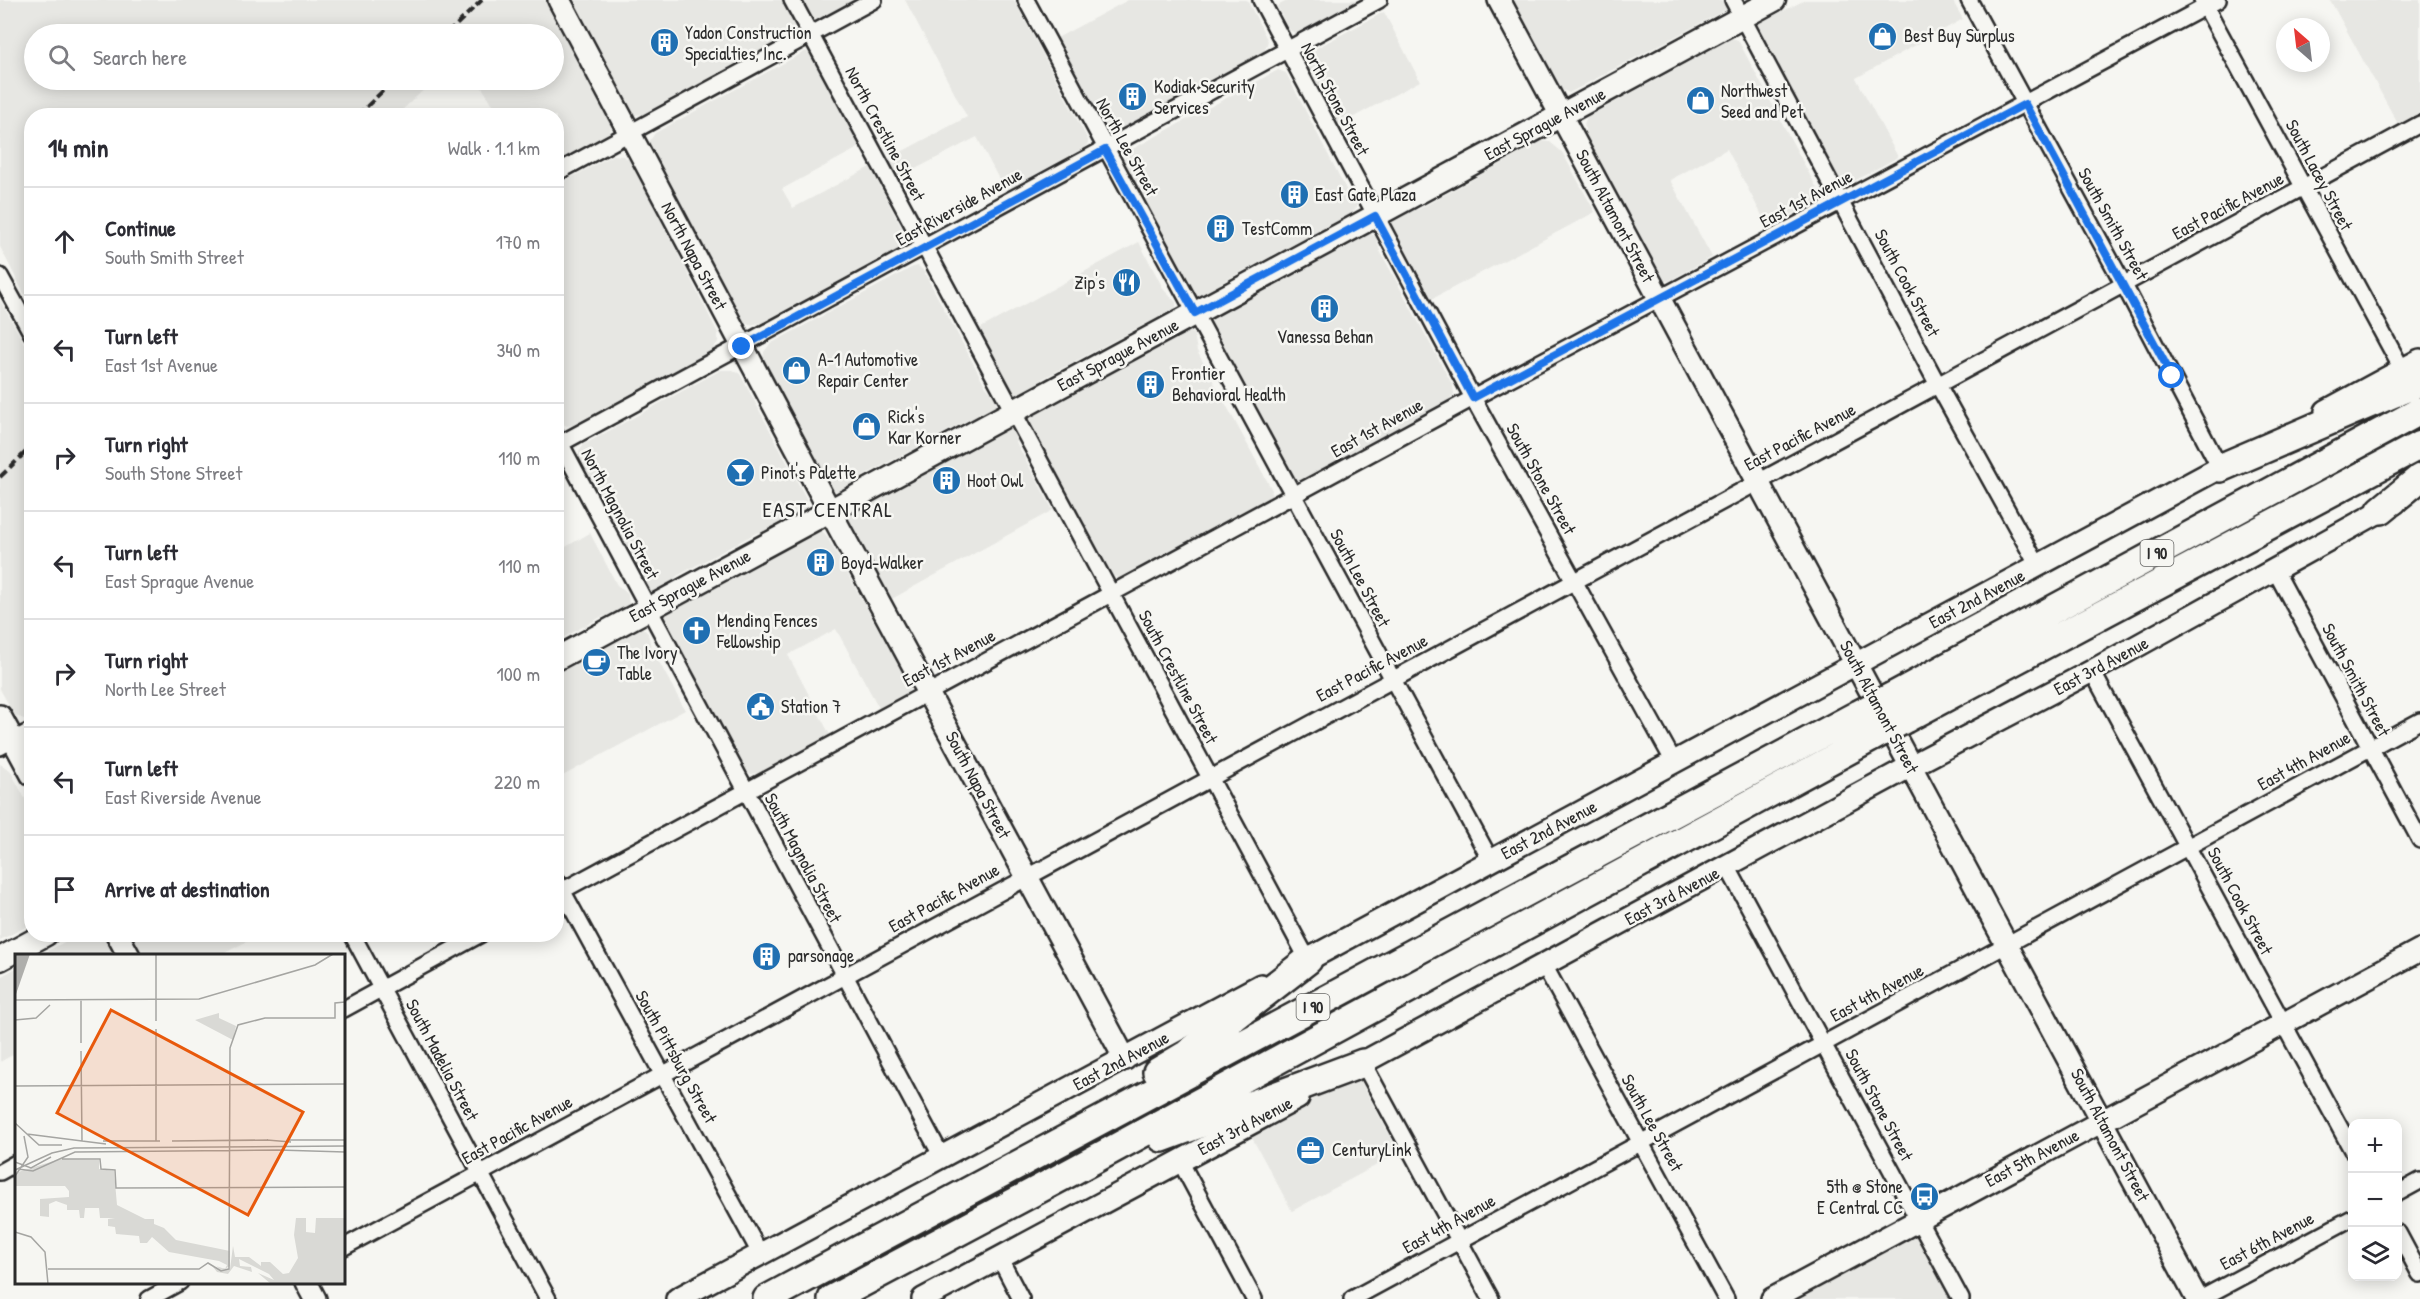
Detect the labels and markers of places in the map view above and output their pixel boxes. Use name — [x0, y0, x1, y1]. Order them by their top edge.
place label: Yadon Construction Specialties, Inc. — [685, 20, 812, 66]
shop icon: Best Buy Surplus — [1867, 20, 1899, 52]
place label: Best Buy Surplus — [1904, 23, 2015, 48]
building icon: Yadon Construction Specialties, Inc. — [648, 27, 680, 59]
place label: Kodiak Security Services — [1154, 74, 1255, 120]
place label: Northwest Seed and Pet — [1721, 78, 1804, 124]
building icon: Kodiak Security Services — [1117, 81, 1149, 113]
shop icon: Northwest Seed and Pet — [1684, 85, 1716, 117]
building icon: East Gate Plaza — [1278, 179, 1310, 211]
place label: East Gate Plaza — [1315, 182, 1416, 207]
building icon: TestComm — [1205, 213, 1237, 245]
place label: TestComm — [1242, 216, 1312, 241]
restaurant icon: Zip's — [1110, 267, 1142, 299]
place label: Zip's — [1074, 270, 1105, 295]
building icon: Vanessa Behan — [1309, 292, 1341, 324]
place label: Vanessa Behan — [1277, 324, 1373, 349]
place label: A-1 Automotive Repair Center — [818, 347, 918, 393]
shop icon: A-1 Automotive Repair Center — [781, 354, 813, 386]
place label: Frontier Behavioral Health — [1171, 361, 1286, 407]
building icon: Frontier Behavioral Health — [1135, 368, 1167, 400]
place label: Rick's Kar Korner — [888, 404, 961, 450]
shop icon: Rick's Kar Korner — [851, 411, 883, 443]
bar icon: Pinot's Palette — [724, 457, 756, 489]
place label: Pinot's Palette — [761, 460, 857, 485]
building icon: Hoot Owl — [930, 465, 962, 497]
place label: Hoot Owl — [967, 468, 1024, 493]
building icon: Boyd-Walker — [804, 547, 836, 579]
place label: Boyd-Walker — [841, 550, 924, 575]
place label: Mending Fences Fellowship — [716, 608, 818, 654]
church icon: Mending Fences Fellowship — [680, 615, 712, 647]
place label: The Ivory Table — [617, 640, 678, 686]
cafe icon: The Ivory Table — [580, 647, 612, 679]
public building icon: Station 7 — [744, 691, 776, 723]
place label: Station 7 — [781, 694, 841, 719]
building icon: parsonage — [751, 940, 783, 972]
place label: parsonage — [788, 943, 854, 968]
office icon: CenturyLink — [1295, 1134, 1327, 1166]
place label: CenturyLink — [1332, 1137, 1412, 1162]
place label: 5th @ Stone E Central CC — [1817, 1174, 1903, 1220]
bus stop icon: 5th @ Stone E Central CC — [1908, 1181, 1940, 1213]

